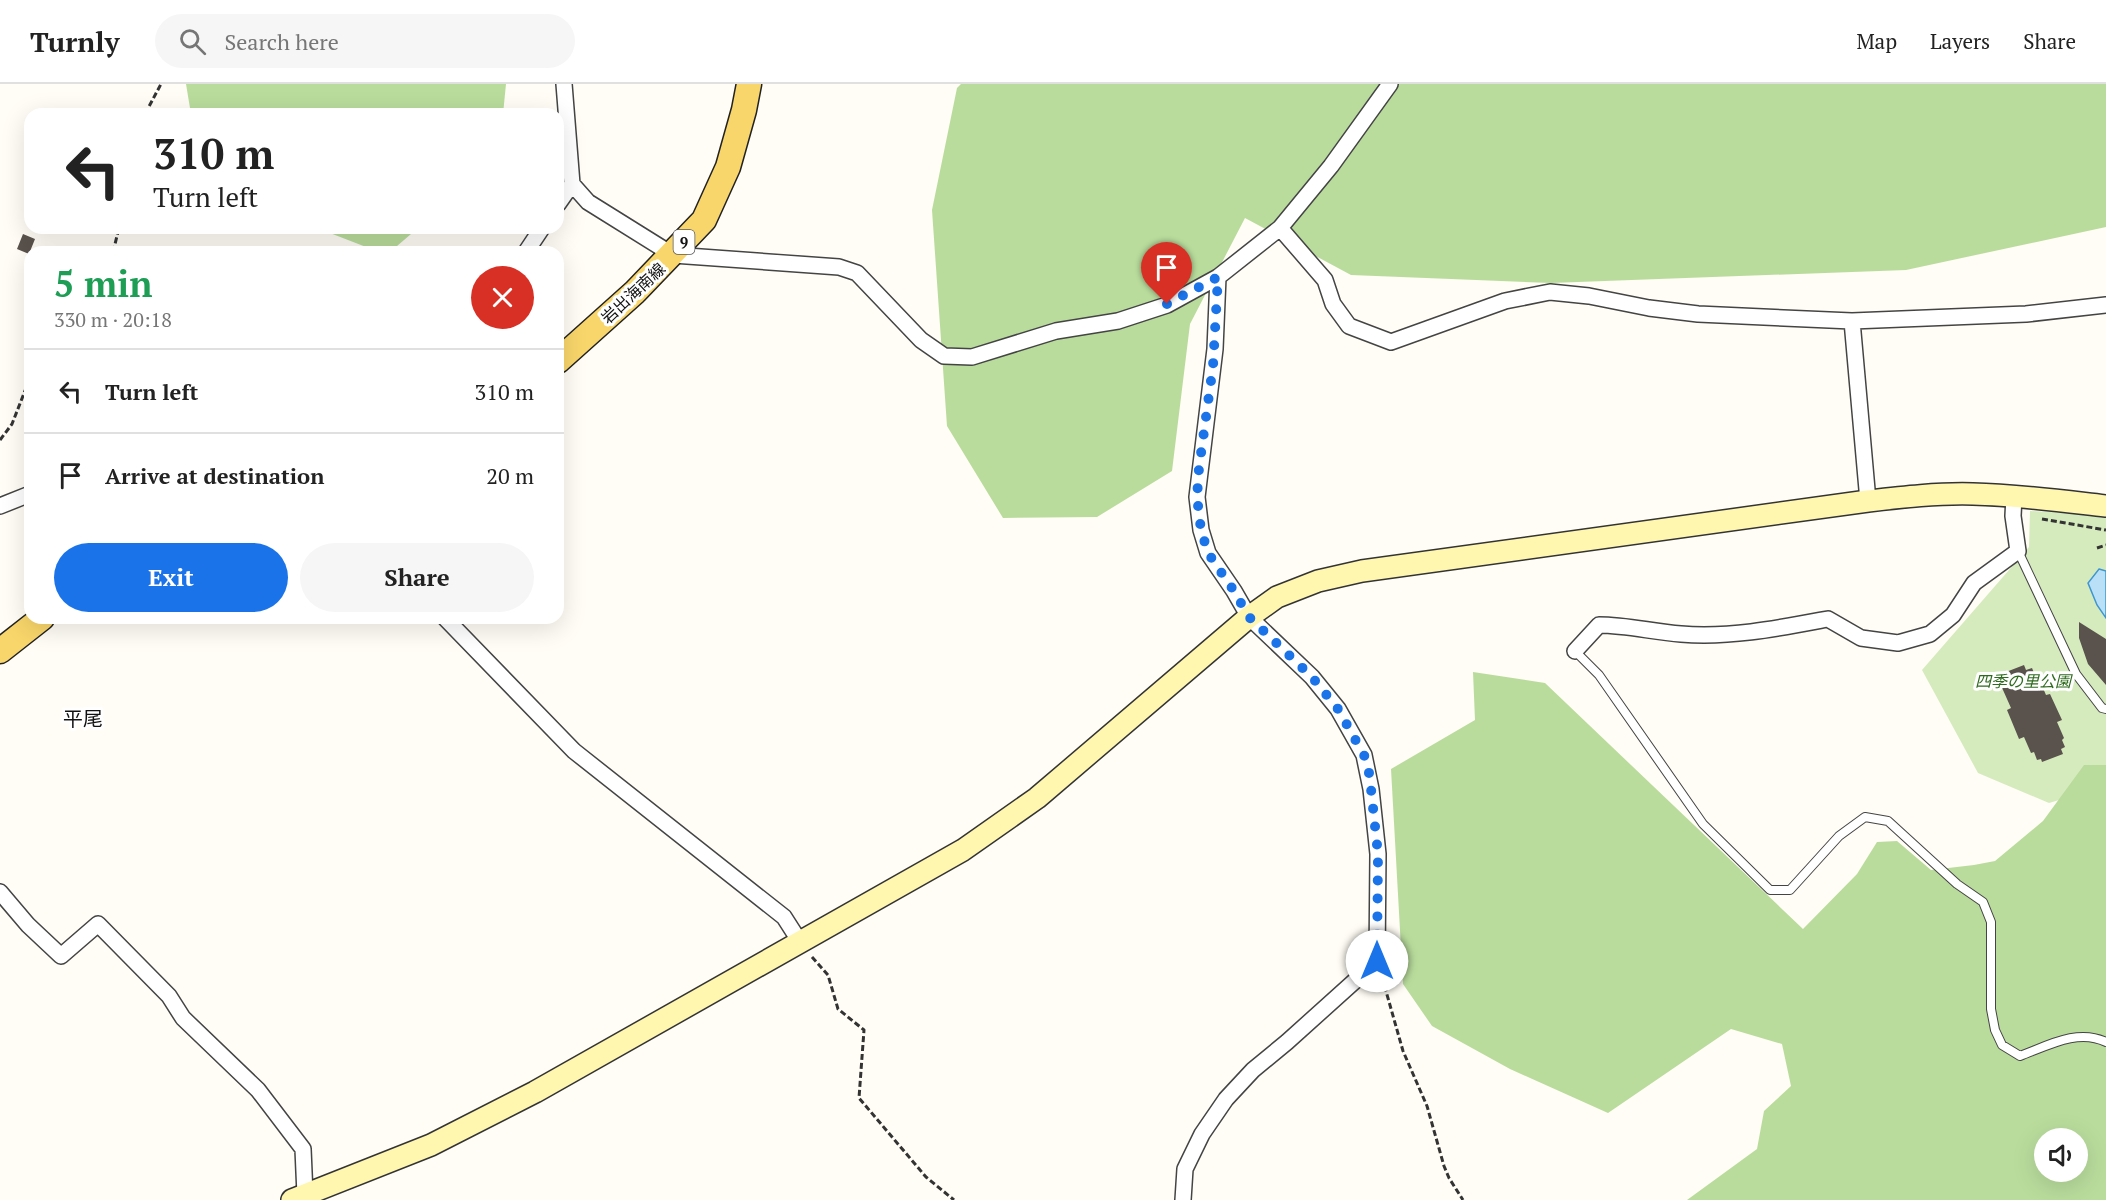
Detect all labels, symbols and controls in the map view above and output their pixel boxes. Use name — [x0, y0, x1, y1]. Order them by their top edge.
search box — [155, 14, 575, 68]
text: Turnly — [30, 23, 119, 60]
icon: search — [176, 25, 209, 58]
text: Search here — [224, 27, 339, 56]
text: Map — [1856, 27, 1897, 55]
text: Layers — [1930, 27, 1990, 55]
text: Share — [2023, 27, 2076, 55]
text: 310 m — [153, 125, 274, 181]
icon: left — [54, 132, 132, 210]
text: Turn left — [153, 179, 258, 215]
road number: 9 — [674, 230, 694, 254]
pin — [1141, 242, 1192, 304]
icon: arrive — [1150, 251, 1183, 284]
street label: 岩出海南線 — [596, 258, 670, 328]
text: 5 min — [54, 260, 152, 307]
button: close — [471, 266, 534, 329]
text: 330 m · 20:18 — [54, 306, 172, 333]
icon: left — [54, 375, 87, 408]
text: Turn left — [105, 377, 198, 406]
text: 310 m — [474, 377, 534, 406]
icon: arrive — [54, 459, 87, 492]
text: Arrive at destination — [105, 461, 324, 490]
text: 20 m — [486, 461, 534, 490]
button: Exit — [54, 543, 288, 612]
button: Share — [300, 543, 534, 612]
park label: 四季の里公園 — [1975, 670, 2073, 692]
district label: 平尾 — [63, 705, 103, 732]
position arrow — [1345, 929, 1409, 993]
map controls — [2034, 1128, 2088, 1182]
button: sound — [2034, 1128, 2088, 1182]

